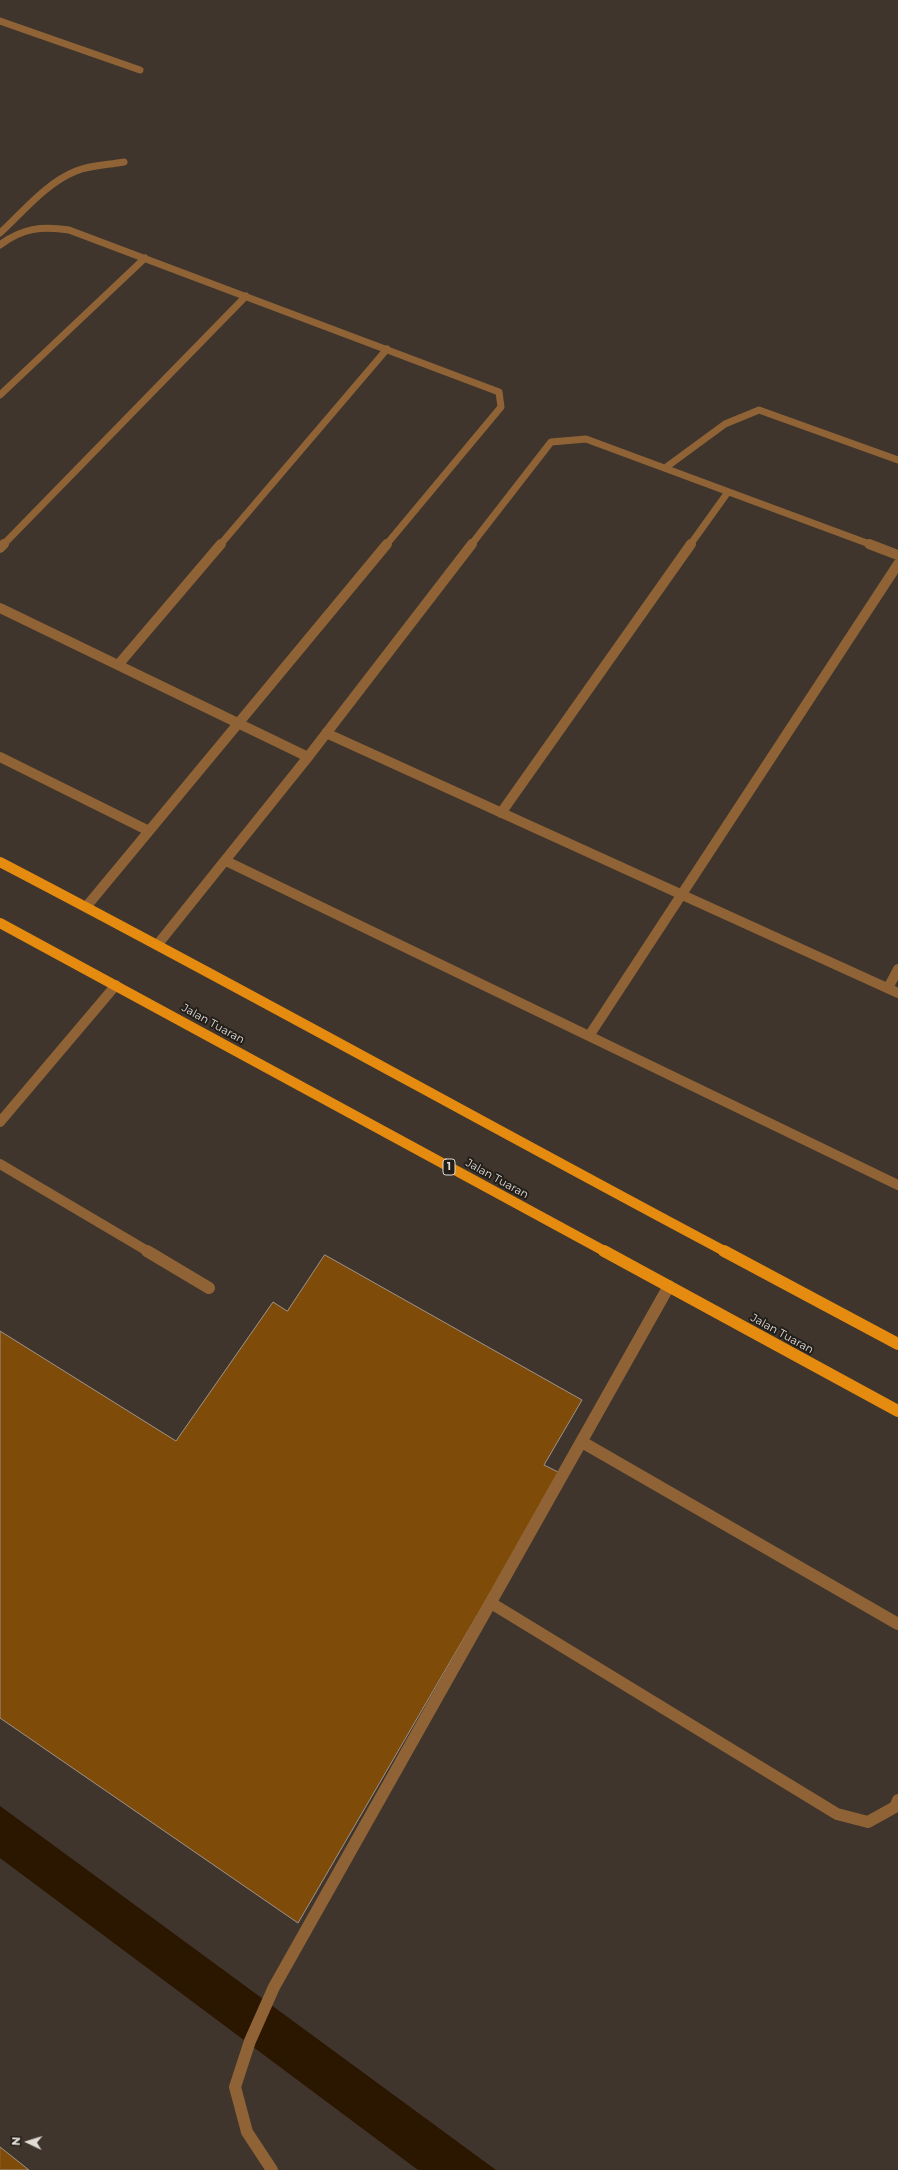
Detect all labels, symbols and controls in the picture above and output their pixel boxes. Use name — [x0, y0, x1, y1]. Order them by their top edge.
street label: Jalan Tuaran — [179, 1001, 247, 1047]
street label: Jalan Tuaran — [463, 1156, 531, 1202]
road number: 1 — [443, 1159, 455, 1175]
street label: Jalan Tuaran — [748, 1311, 816, 1357]
north arrow — [8, 2122, 48, 2162]
text: N — [9, 2136, 23, 2146]

